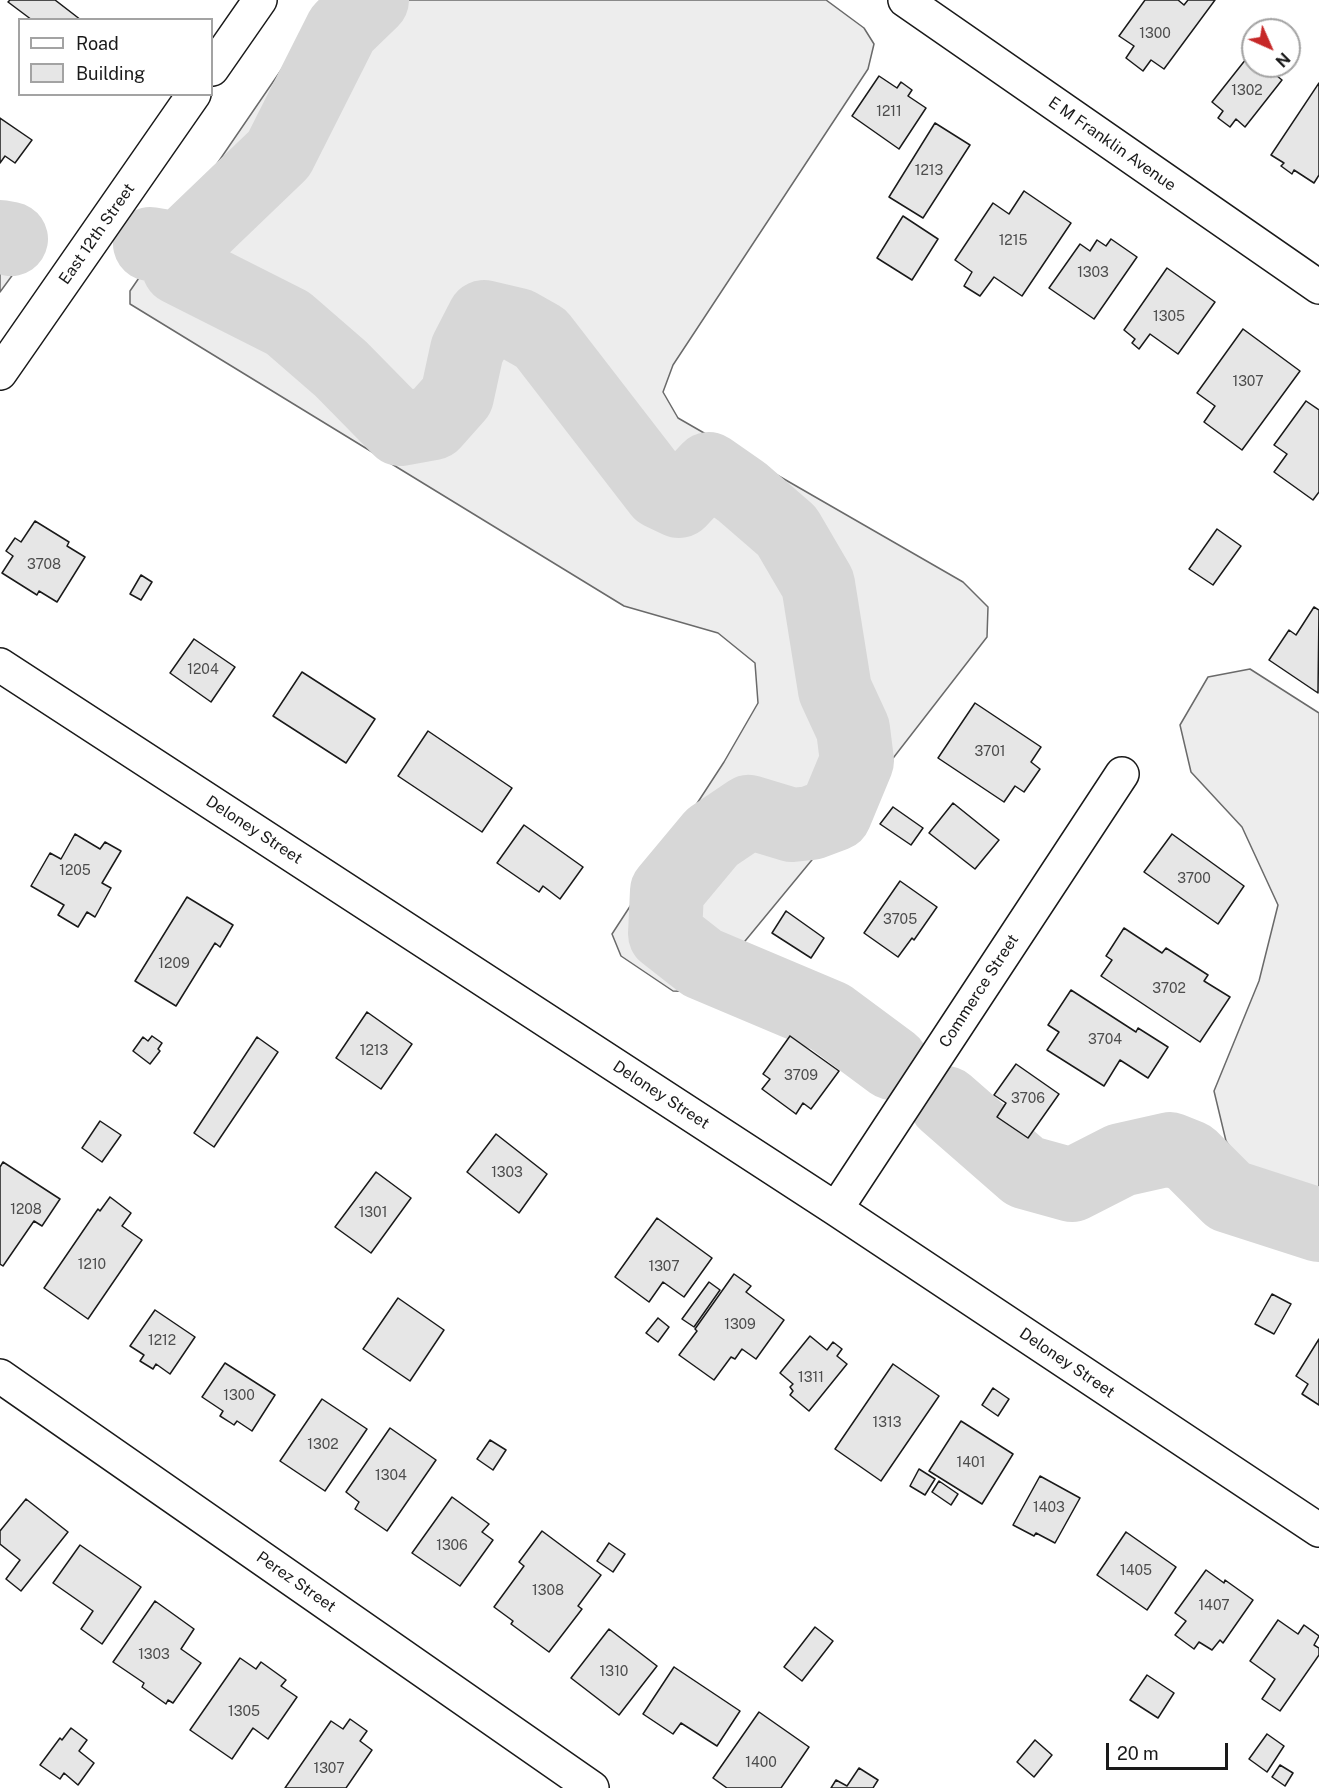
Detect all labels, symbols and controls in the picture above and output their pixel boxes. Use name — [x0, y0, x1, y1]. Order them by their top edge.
legend — [18, 18, 213, 96]
north arrow — [1241, 18, 1301, 78]
house number: 1300 — [1139, 26, 1171, 42]
text: Road — [76, 33, 119, 54]
text: N — [1272, 49, 1294, 71]
text: Building — [76, 63, 145, 84]
house number: 1302 — [1231, 83, 1263, 99]
street label: E M Franklin Avenue — [1045, 93, 1179, 195]
house number: 1211 — [876, 104, 902, 120]
house number: 1213 — [915, 163, 943, 179]
street label: East 12th Street — [55, 180, 139, 288]
house number: 1215 — [999, 233, 1027, 249]
house number: 1303 — [1077, 265, 1109, 281]
house number: 1305 — [1153, 309, 1185, 325]
house number: 1307 — [1232, 374, 1264, 390]
house number: 3708 — [27, 557, 61, 573]
house number: 1204 — [187, 662, 219, 678]
house number: 3701 — [975, 744, 1005, 760]
street label: Deloney Street — [202, 792, 306, 868]
house number: 1205 — [59, 863, 91, 879]
house number: 3700 — [1177, 871, 1211, 887]
house number: 3705 — [883, 912, 917, 928]
street label: Commerce Street — [935, 931, 1023, 1051]
house number: 1209 — [158, 956, 190, 972]
house number: 3702 — [1152, 981, 1186, 997]
house number: 3704 — [1088, 1032, 1122, 1048]
house number: 1213 — [360, 1043, 388, 1059]
street label: Deloney Street — [609, 1057, 713, 1133]
house number: 3709 — [784, 1068, 818, 1084]
house number: 3706 — [1011, 1091, 1045, 1107]
house number: 1303 — [491, 1165, 523, 1181]
house number: 1208 — [10, 1202, 42, 1218]
house number: 1301 — [359, 1205, 387, 1221]
house number: 1210 — [78, 1257, 106, 1273]
house number: 1307 — [648, 1259, 680, 1275]
house number: 1309 — [724, 1317, 756, 1333]
street label: Deloney Street — [1016, 1324, 1118, 1402]
house number: 1212 — [148, 1333, 176, 1349]
house number: 1311 — [798, 1370, 824, 1386]
house number: 1300 — [223, 1388, 255, 1404]
house number: 1313 — [872, 1415, 902, 1431]
house number: 1302 — [307, 1437, 339, 1453]
house number: 1401 — [957, 1455, 985, 1471]
house number: 1304 — [375, 1468, 407, 1484]
house number: 1403 — [1033, 1500, 1065, 1516]
house number: 1306 — [436, 1538, 468, 1554]
street label: Perez Street — [253, 1548, 339, 1616]
house number: 1405 — [1120, 1563, 1152, 1579]
house number: 1308 — [532, 1583, 564, 1599]
house number: 1407 — [1198, 1598, 1230, 1614]
house number: 1303 — [138, 1647, 170, 1663]
house number: 1310 — [600, 1664, 628, 1680]
house number: 1305 — [228, 1704, 260, 1720]
scale bar — [1109, 1731, 1230, 1769]
text: 20 m — [1117, 1743, 1159, 1764]
house number: 1400 — [745, 1755, 777, 1771]
house number: 1307 — [313, 1761, 345, 1777]

